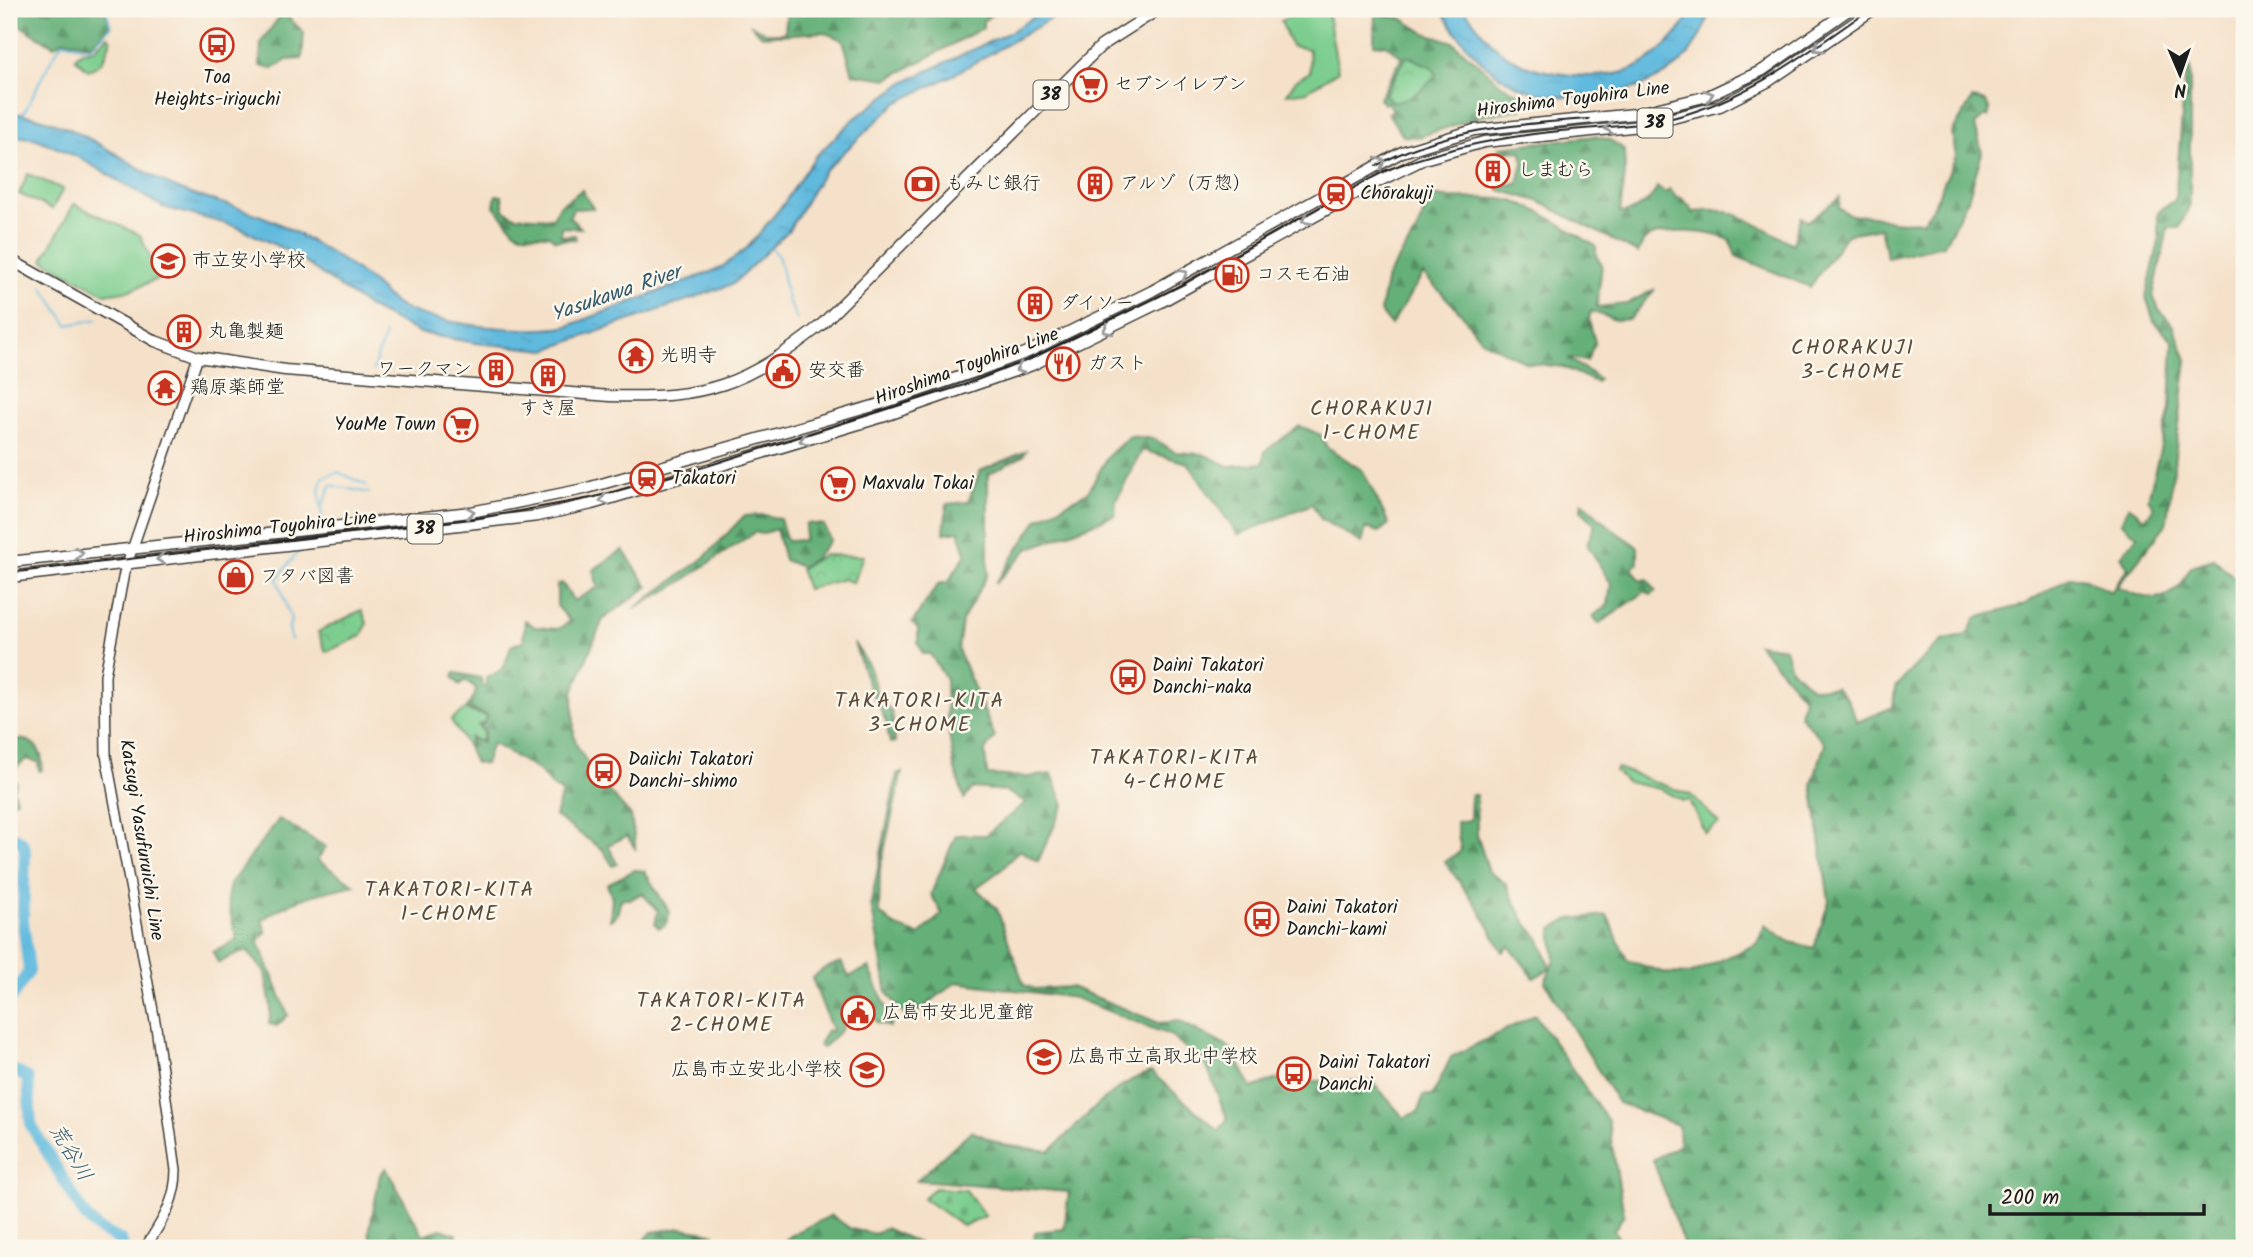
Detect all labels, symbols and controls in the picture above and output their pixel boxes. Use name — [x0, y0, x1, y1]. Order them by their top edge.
bus stop icon: Toa Heights-iriguchi — [198, 26, 236, 64]
north arrow — [2144, 38, 2214, 108]
one-way arrow — [1813, 40, 1826, 52]
place label: Toa Heights-iriguchi — [154, 63, 281, 115]
supermarket icon: セブンイレブン — [1071, 66, 1109, 104]
place label: セブンイレブン — [1114, 70, 1247, 100]
street label: Hiroshima Toyohira Line — [1475, 73, 1672, 127]
text: N — [2174, 74, 2187, 104]
road number: 38 — [1034, 80, 1068, 110]
one-way arrow — [1702, 90, 1714, 104]
road number: 38 — [1638, 109, 1672, 138]
one-way arrow — [1604, 120, 1615, 135]
building icon: しまむら — [1474, 152, 1512, 190]
place label: しまむら — [1518, 156, 1594, 186]
one-way arrow — [1374, 157, 1386, 171]
bank icon: もみじ銀行 — [903, 165, 941, 203]
building icon: アルゾ（万惣） — [1076, 165, 1114, 203]
place label: もみじ銀行 — [946, 169, 1041, 199]
place label: アルゾ（万惣） — [1120, 169, 1252, 199]
station icon: Chōrakuji — [1317, 175, 1355, 213]
place label: Chōrakuji — [1360, 179, 1434, 209]
one-way arrow — [1301, 212, 1313, 226]
school or university icon: 市立安小学校 — [149, 242, 187, 280]
place label: 市立安小学校 — [192, 246, 306, 276]
water label: Yasukawa River — [547, 255, 689, 332]
fuel station icon: コスモ石油 — [1213, 256, 1251, 294]
place label: コスモ石油 — [1256, 260, 1350, 290]
one-way arrow — [1176, 269, 1188, 282]
building icon: ダイソー — [1016, 285, 1054, 323]
place label: ダイソー — [1060, 289, 1134, 319]
building icon: 丸亀製麺 — [165, 313, 203, 351]
place label: 丸亀製麺 — [208, 317, 284, 347]
street label: Hiroshima Toyohira Line — [871, 320, 1064, 414]
one-way arrow — [1102, 321, 1114, 335]
district label: CHORAKUJI 3-CHOME — [1791, 332, 1915, 389]
temple icon: 光明寺 — [617, 337, 655, 375]
place label: 光明寺 — [660, 341, 717, 371]
restaurant icon: ガスト — [1044, 345, 1082, 383]
place label: ガスト — [1088, 349, 1147, 379]
building icon: ワークマン — [477, 351, 515, 389]
public building icon: 安交番 — [764, 352, 802, 390]
place label: ワークマン — [377, 355, 472, 385]
place label: 安交番 — [808, 356, 865, 386]
building icon: すき屋 — [529, 357, 567, 395]
one-way arrow — [1015, 361, 1027, 375]
temple icon: 鶏原薬師堂 — [146, 369, 184, 407]
place label: 鶏原薬師堂 — [190, 373, 285, 403]
district label: CHORAKUJI 1-CHOME — [1310, 393, 1434, 450]
place label: すき屋 — [519, 394, 577, 424]
supermarket icon: YouMe Town — [442, 406, 480, 444]
place label: YouMe Town — [334, 410, 436, 440]
one-way arrow — [799, 431, 811, 446]
station icon: Takatori — [628, 460, 666, 498]
place label: Takatori — [672, 464, 737, 494]
supermarket icon: Maxvalu Tokai — [819, 465, 857, 503]
place label: Maxvalu Tokai — [862, 469, 975, 499]
one-way arrow — [599, 492, 611, 507]
street label: Hiroshima Toyohira Line — [182, 503, 378, 553]
one-way arrow — [464, 504, 475, 519]
road number: 38 — [408, 514, 442, 544]
one-way arrow — [73, 546, 84, 561]
one-way arrow — [155, 552, 167, 567]
shop icon: フタバ図書 — [217, 558, 255, 596]
place label: フタバ図書 — [260, 562, 355, 592]
place label: Daini Takatori Danchi-naka — [1152, 651, 1265, 703]
bus stop icon: Daini Takatori Danchi-naka — [1109, 658, 1147, 696]
district label: TAKATORI-KITA 3-CHOME — [835, 685, 1005, 742]
street label: Katsugi Yasufuruichi Line — [110, 737, 172, 943]
district label: TAKATORI-KITA 4-CHOME — [1090, 742, 1260, 799]
place label: Daiichi Takatori Danchi-shimo — [628, 745, 754, 797]
bus stop icon: Daiichi Takatori Danchi-shimo — [585, 752, 623, 790]
district label: TAKATORI-KITA 1-CHOME — [365, 874, 535, 931]
place label: Daini Takatori Danchi-kami — [1286, 893, 1399, 945]
bus stop icon: Daini Takatori Danchi-kami — [1243, 900, 1281, 938]
district label: TAKATORI-KITA 2-CHOME — [637, 985, 807, 1042]
public building icon: 広島市安北児童館 — [839, 994, 877, 1032]
place label: 広島市安北児童館 — [882, 998, 1034, 1028]
school or university icon: 広島市立高取北中学校 — [1025, 1038, 1063, 1076]
place label: 広島市立高取北中学校 — [1068, 1042, 1258, 1072]
place label: Daini Takatori Danchi — [1318, 1048, 1431, 1100]
school or university icon: 広島市立安北小学校 — [848, 1051, 886, 1089]
place label: 広島市立安北小学校 — [671, 1055, 842, 1085]
bus stop icon: Daini Takatori Danchi — [1275, 1055, 1313, 1093]
water label: 荒谷川 — [40, 1118, 100, 1188]
scale bar — [1990, 1173, 2204, 1217]
text: 200 m — [2001, 1182, 2059, 1215]

